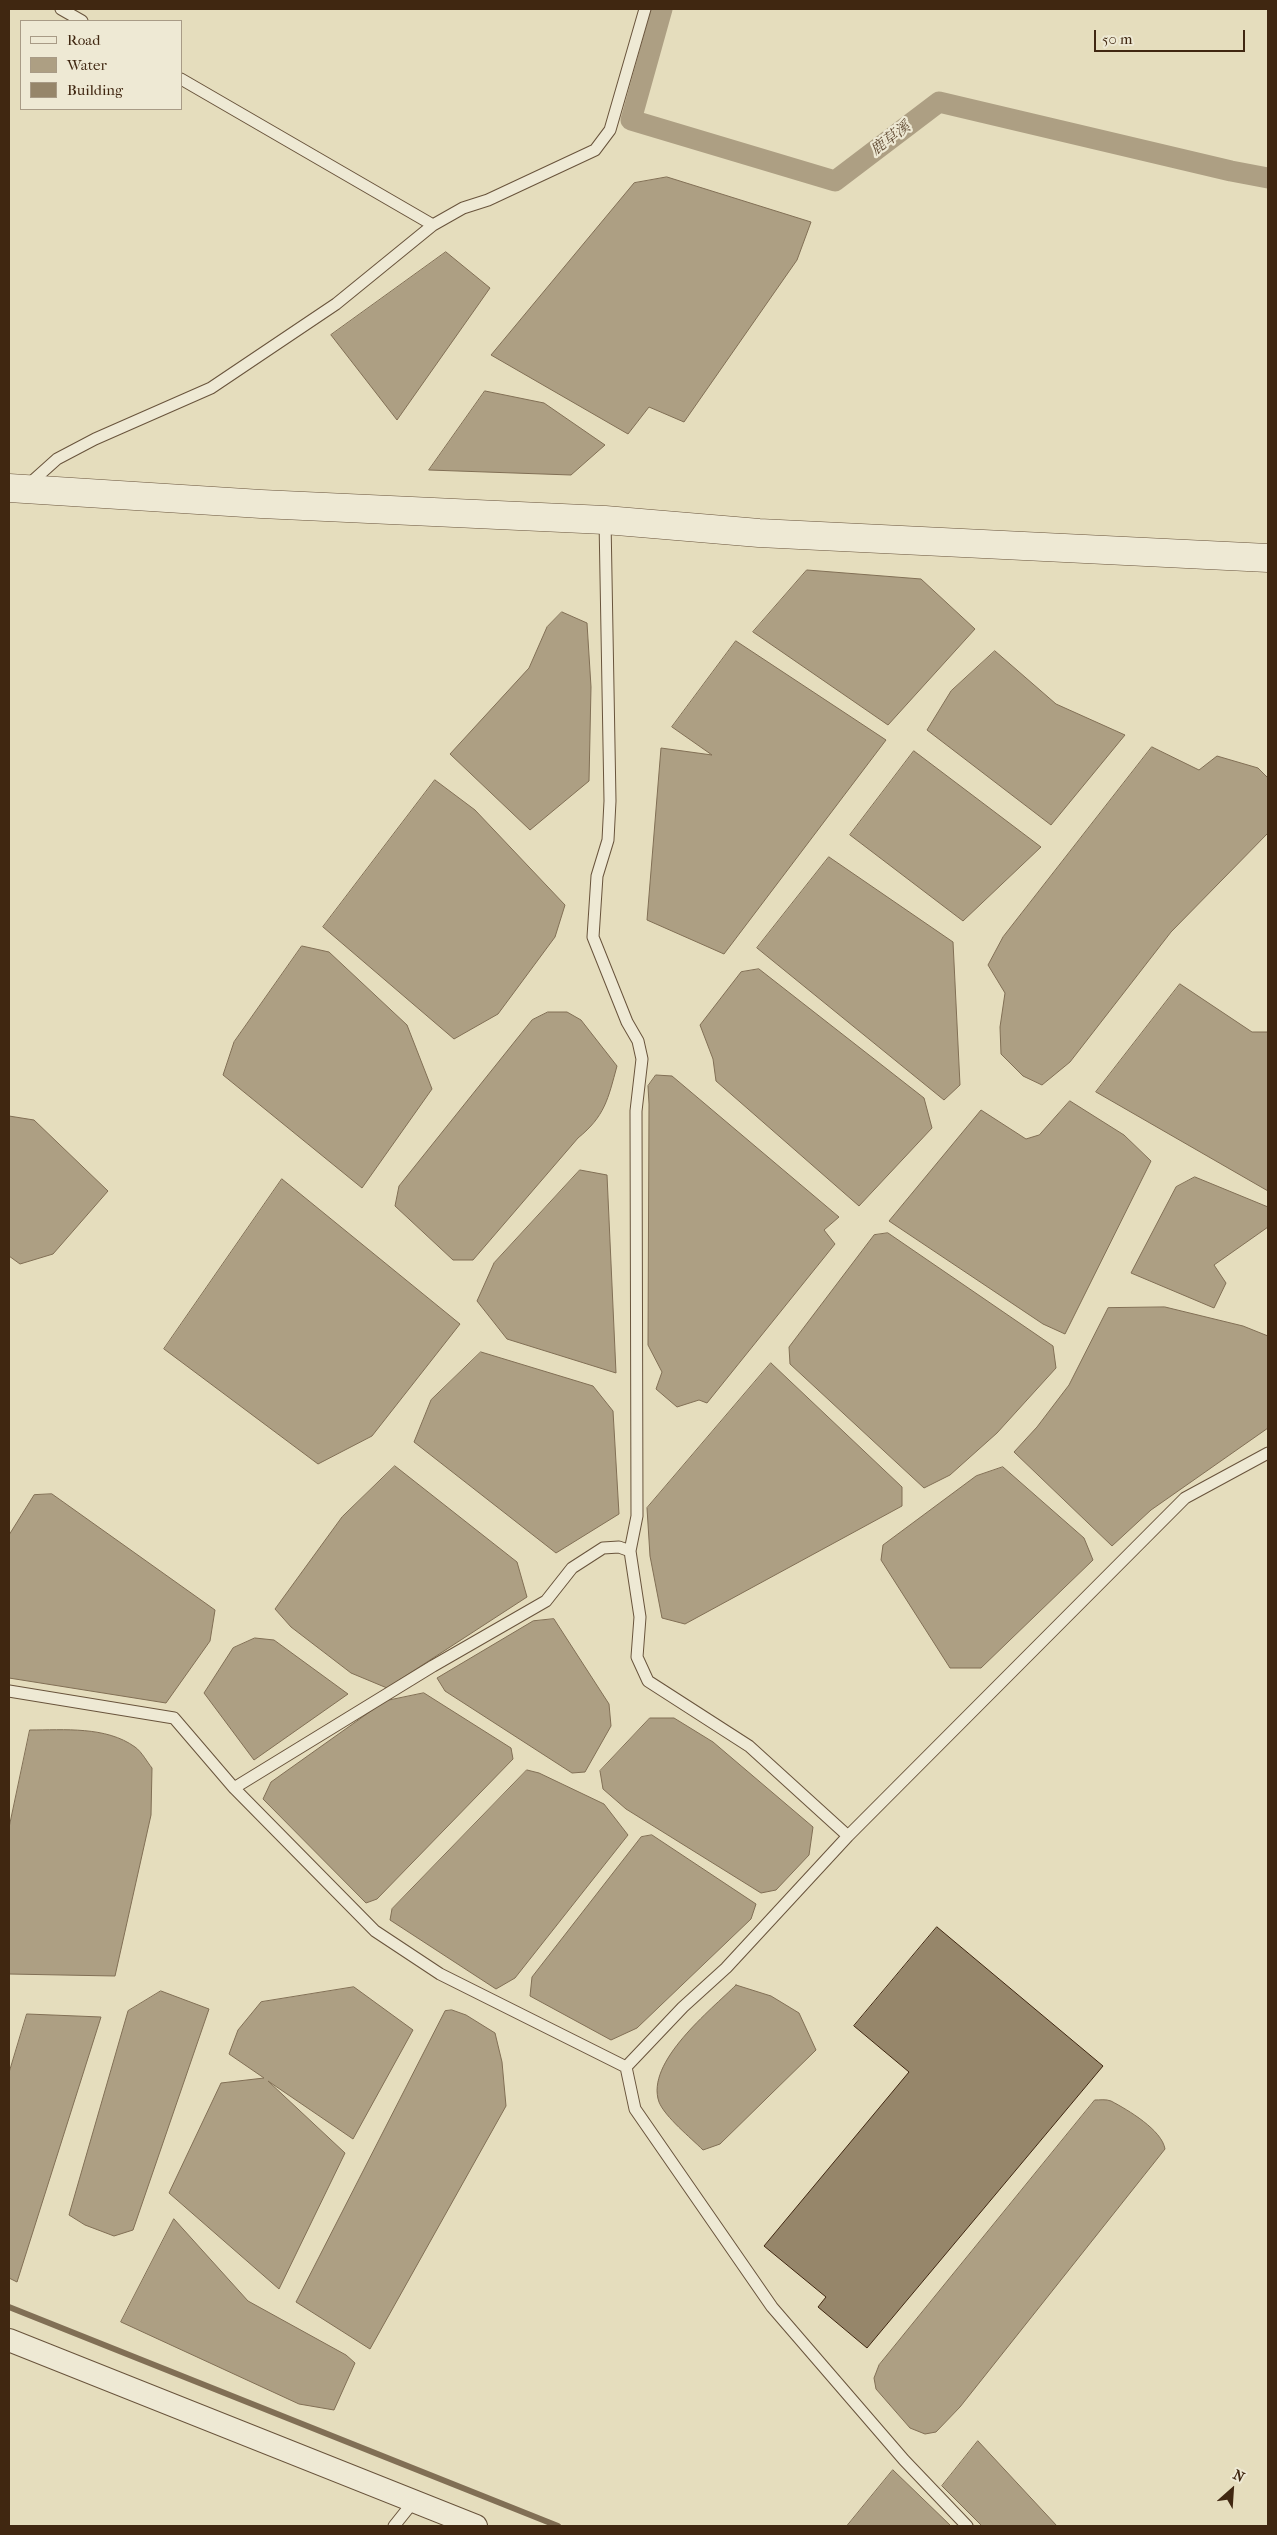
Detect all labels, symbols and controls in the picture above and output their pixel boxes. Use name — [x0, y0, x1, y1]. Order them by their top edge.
legend — [20, 20, 182, 110]
scale bar — [1097, 20, 1248, 52]
text: 50 m — [1102, 30, 1132, 48]
text: Road — [67, 31, 100, 49]
text: Water — [67, 56, 107, 74]
text: Building — [67, 81, 123, 99]
water label: 鹿草溪 — [868, 118, 914, 160]
north arrow — [1207, 2465, 1257, 2515]
text: N — [1230, 2466, 1247, 2486]

